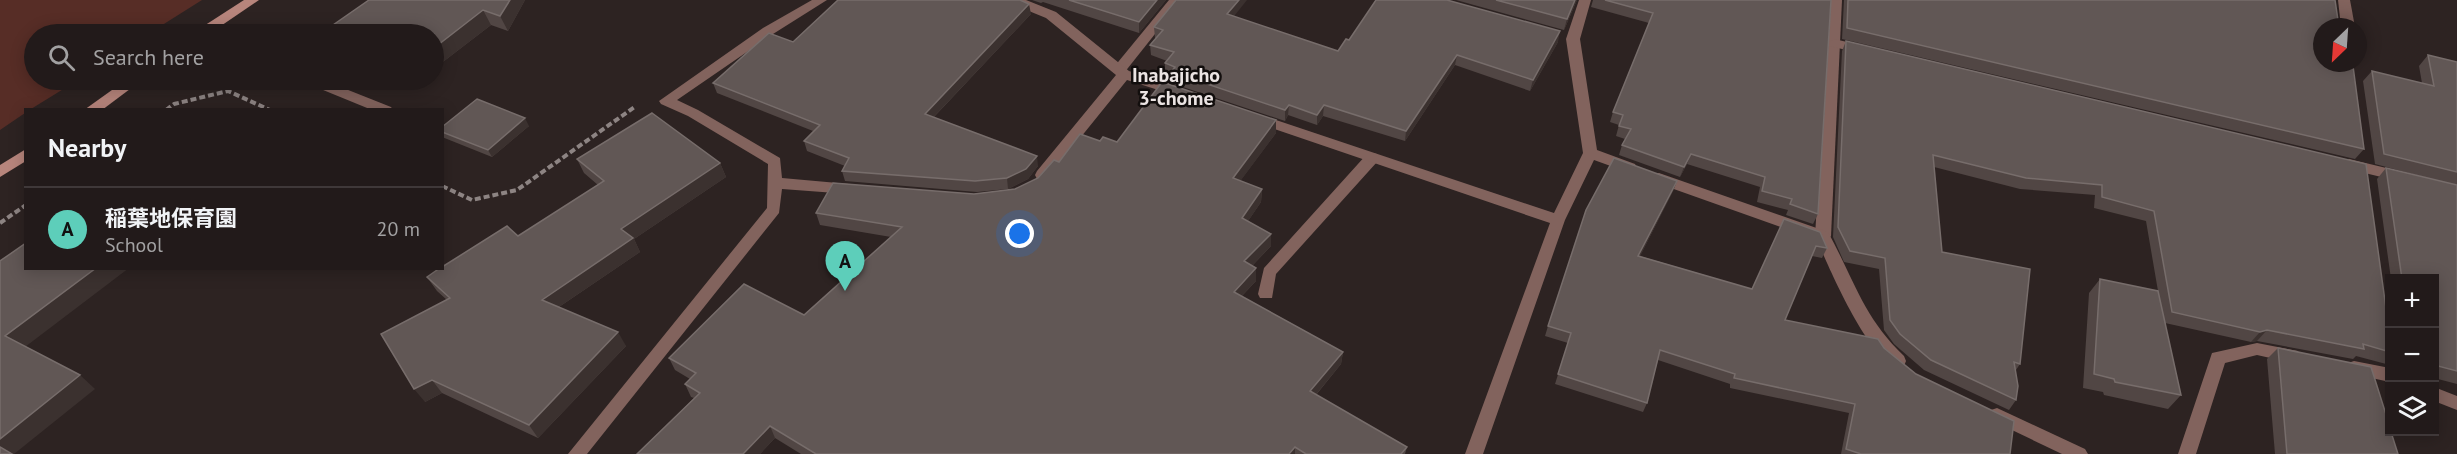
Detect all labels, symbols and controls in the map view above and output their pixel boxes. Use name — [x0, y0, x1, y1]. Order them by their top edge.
north arrow — [2313, 18, 2367, 72]
search box — [24, 24, 444, 90]
icon: search — [45, 41, 78, 74]
text: Search here — [93, 43, 204, 71]
district label: Inabajicho 3-chome — [1132, 62, 1220, 111]
text: Nearby — [48, 131, 126, 164]
text: 稲葉地保育園 — [105, 204, 237, 232]
text: A — [61, 216, 74, 242]
text: 20 m — [377, 216, 420, 242]
your location — [1005, 219, 1034, 248]
text: School — [105, 232, 163, 258]
pin: A — [826, 242, 864, 291]
map controls — [2385, 274, 2439, 436]
button: + — [2385, 274, 2439, 328]
button: − — [2385, 328, 2439, 382]
button: layers — [2385, 382, 2439, 436]

